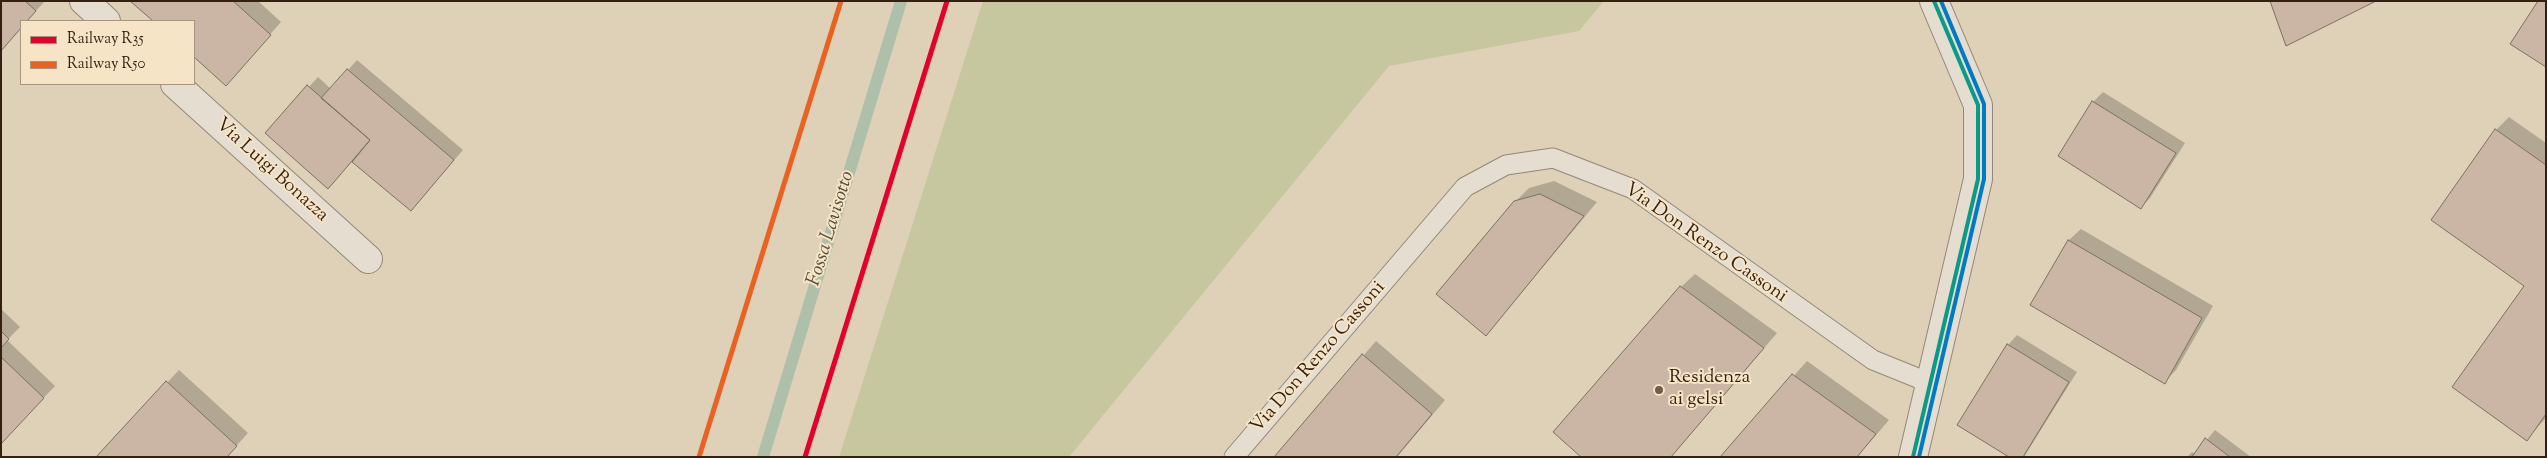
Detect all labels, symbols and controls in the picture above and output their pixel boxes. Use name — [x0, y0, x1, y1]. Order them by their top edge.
legend — [20, 20, 195, 85]
text: Railway R35 — [67, 29, 144, 50]
text: Railway R50 — [67, 54, 145, 75]
street label: Via Luigi Bonazza — [210, 114, 332, 228]
water label: Fossa Lavisotto — [803, 169, 861, 289]
street label: Via Don Renzo Cassoni — [1619, 179, 1791, 309]
street label: Via Don Renzo Cassoni — [1247, 277, 1391, 439]
place label: Residenza ai gelsi — [1669, 368, 1750, 412]
marker: Residenza ai gelsi — [1653, 384, 1665, 396]

